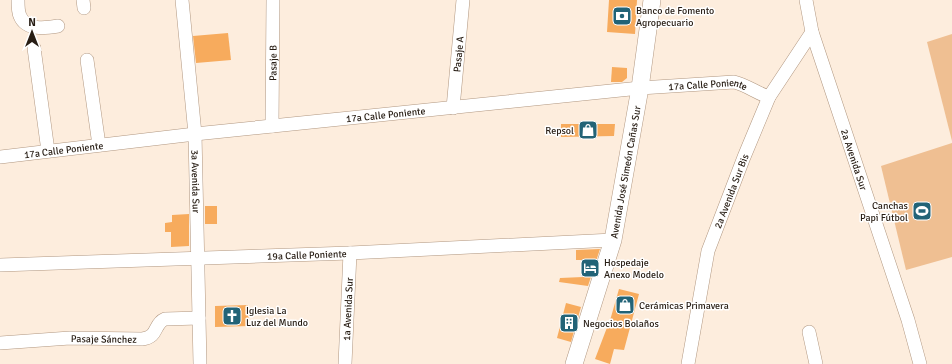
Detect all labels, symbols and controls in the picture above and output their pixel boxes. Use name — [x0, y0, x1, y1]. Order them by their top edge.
bank icon: Banco de Fomento Agropecuario — [611, 5, 633, 27]
place label: Banco de Fomento Agropecuario — [636, 5, 714, 29]
north arrow — [12, 12, 52, 52]
text: N — [28, 16, 36, 29]
street label: Pasaje A — [451, 36, 467, 73]
street label: Pasaje B — [267, 45, 280, 81]
street label: 17a Calle Poniente — [668, 77, 749, 93]
street label: 17a Calle Poniente — [345, 105, 426, 125]
street label: Avenida José Simeón Cañas Sur — [608, 105, 644, 240]
shop icon: Repsol — [577, 119, 599, 141]
place label: Repsol — [545, 125, 574, 137]
street label: 2a Avenida Sur — [838, 128, 869, 192]
street label: 17a Calle Poniente — [23, 140, 104, 161]
street label: 3a Avenida Sur — [188, 149, 202, 214]
street label: 2a Avenida Sur Bis — [712, 152, 752, 230]
place label: Canchas Papi Fútbol — [860, 200, 909, 224]
sports icon: Canchas Papi Fútbol — [911, 200, 933, 222]
street label: 19a Calle Poniente — [267, 248, 347, 263]
hotel icon: Hospedaje Anexo Modelo — [579, 257, 601, 279]
place label: Hospedaje Anexo Modelo — [604, 257, 664, 281]
street label: 1a Avenida Sur — [341, 277, 356, 341]
shop icon: Cerámicas Primavera — [614, 294, 636, 316]
place label: Cerámicas Primavera — [639, 300, 729, 312]
church icon: Iglesia La Luz del Mundo — [221, 305, 243, 327]
place label: Iglesia La Luz del Mundo — [246, 305, 308, 329]
building icon: Negocios Bolaños — [558, 312, 580, 334]
place label: Negocios Bolaños — [583, 318, 660, 330]
street label: Pasaje Sánchez — [71, 333, 137, 346]

